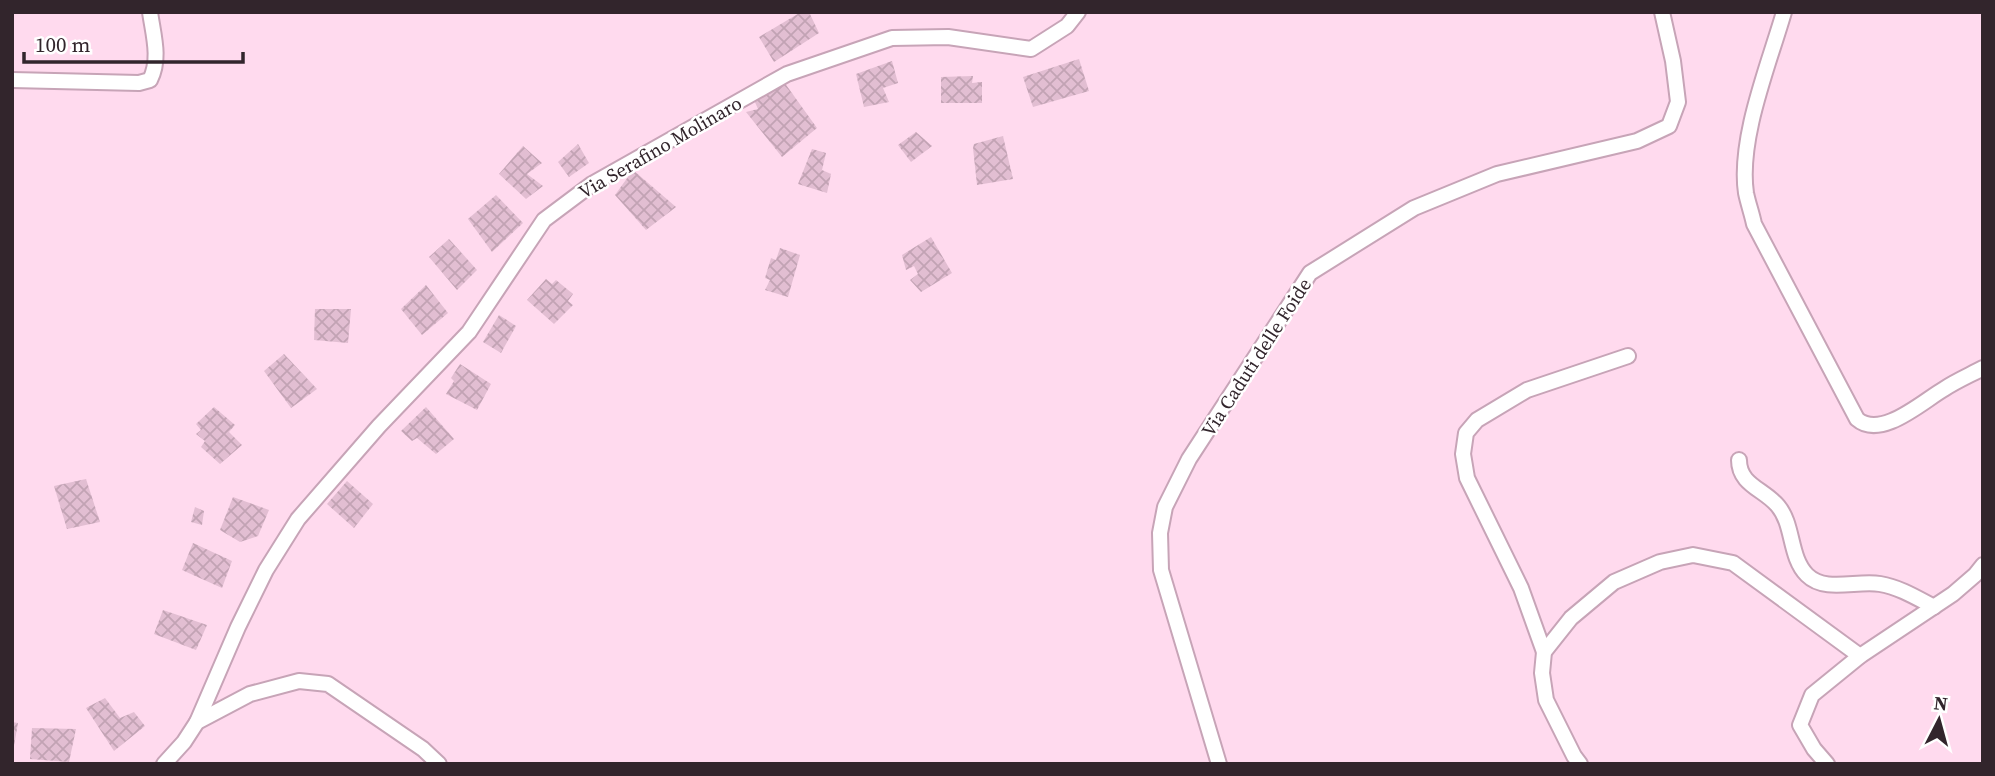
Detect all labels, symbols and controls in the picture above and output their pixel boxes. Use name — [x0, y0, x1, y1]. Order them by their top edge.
scale bar — [24, 21, 243, 65]
text: 100 m — [35, 30, 90, 59]
street label: Via Serafino Molinaro — [574, 90, 746, 204]
street label: Via Caduti delle Foide — [1195, 273, 1317, 441]
north arrow — [1904, 685, 1974, 755]
text: N — [1933, 689, 1949, 717]

